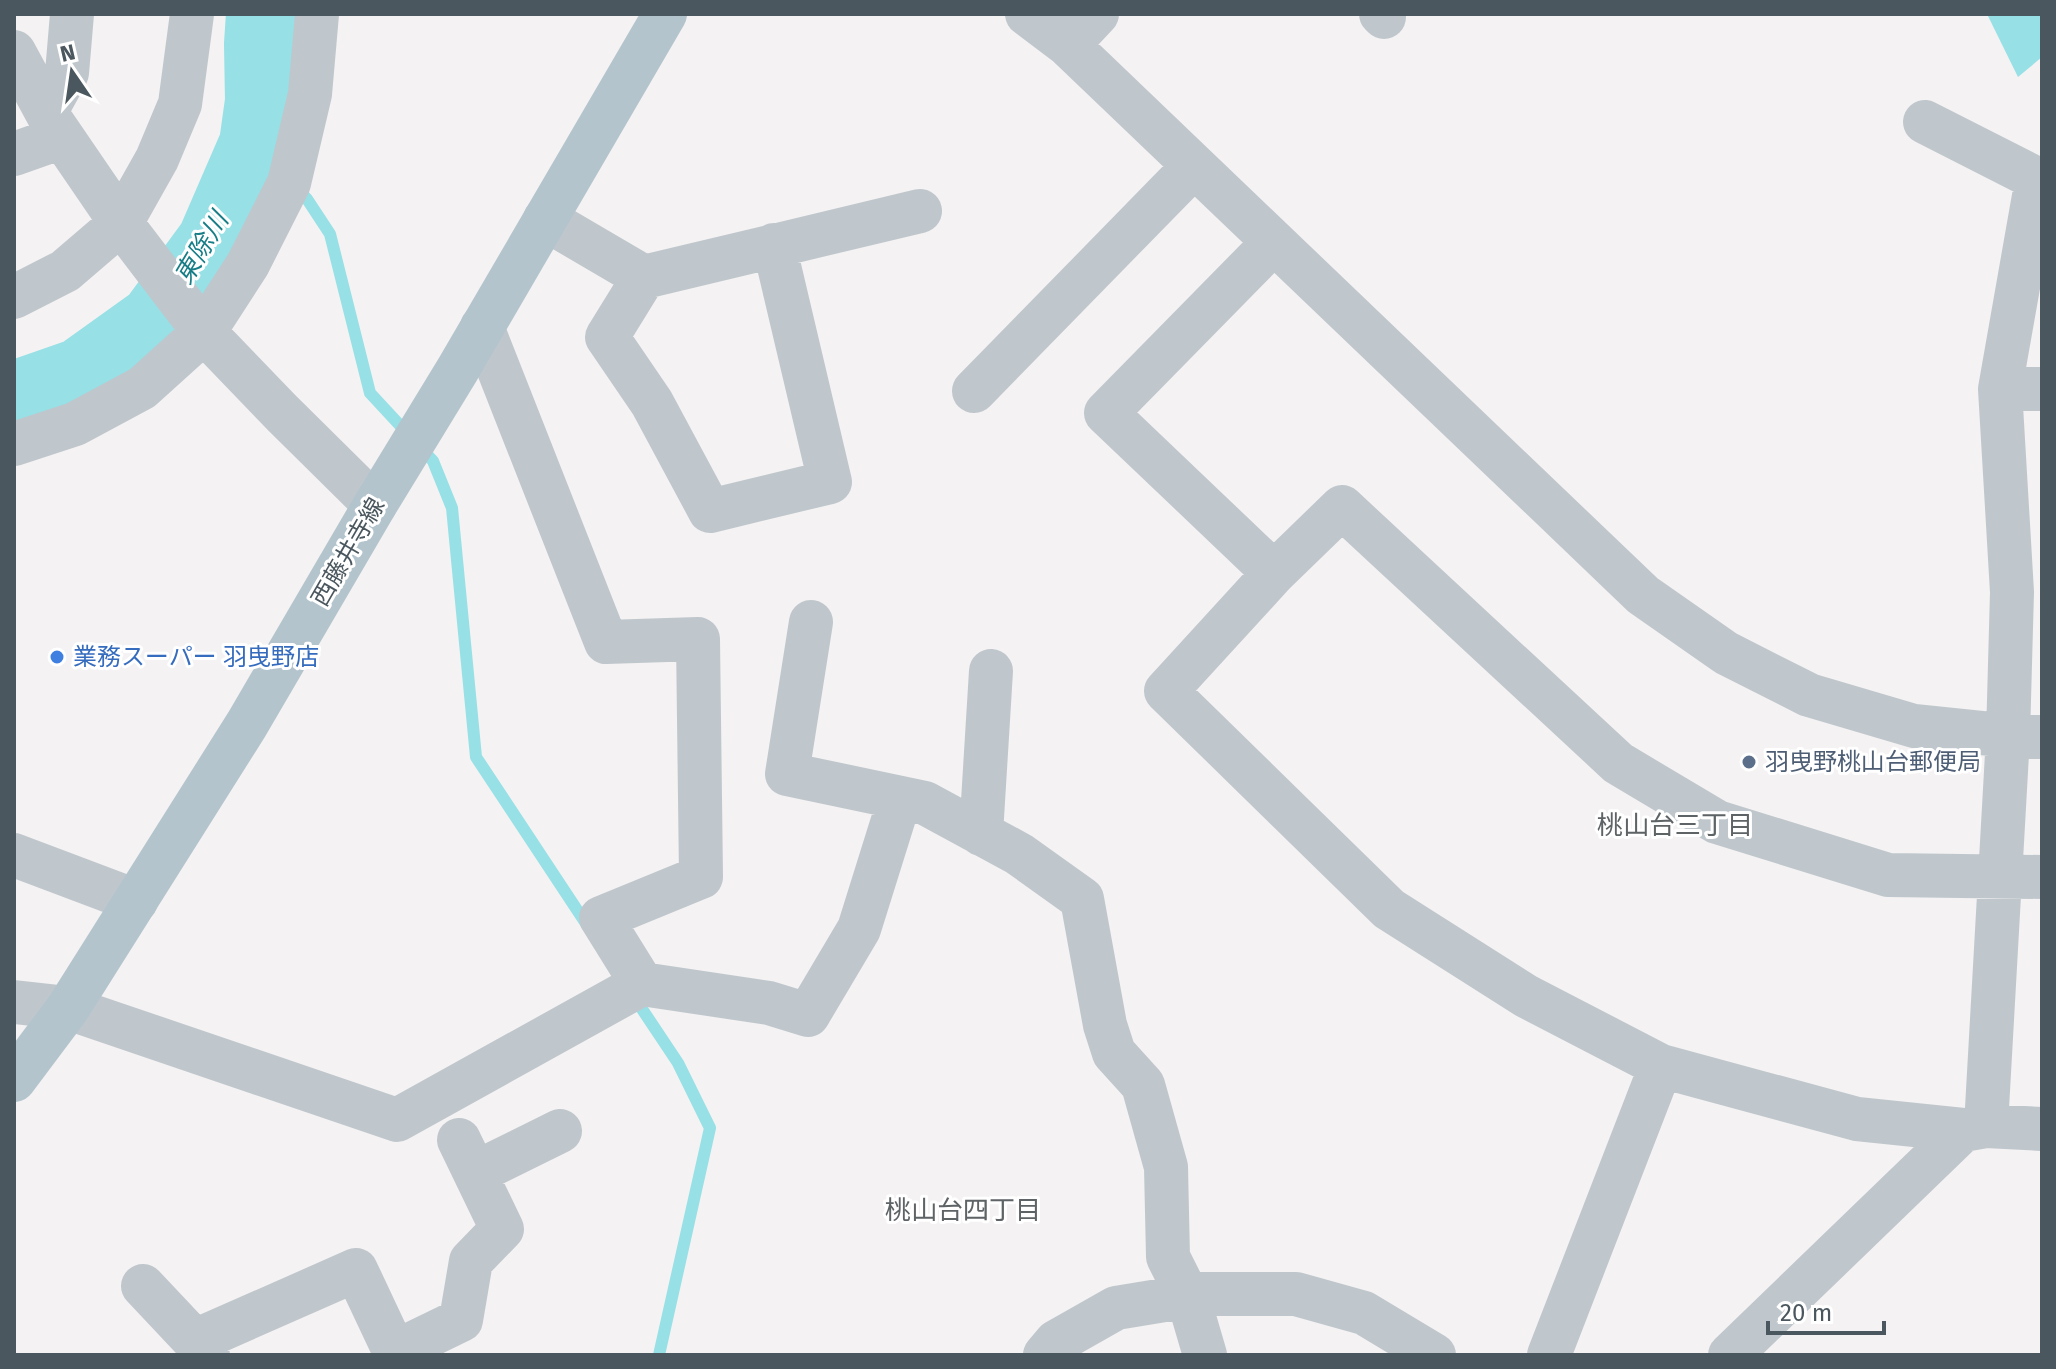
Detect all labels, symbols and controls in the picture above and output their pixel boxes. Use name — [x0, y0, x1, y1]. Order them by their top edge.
north arrow — [32, 32, 112, 112]
text: N — [57, 38, 78, 68]
water label: 東除川 — [168, 204, 236, 290]
street label: 西藤井寺線 — [306, 493, 390, 611]
place label: 業務スーパー 羽曳野店 — [73, 643, 319, 671]
marker: 業務スーパー 羽曳野店 — [48, 648, 66, 666]
place label: 羽曳野桃山台郵便局 — [1765, 748, 1981, 776]
marker: 羽曳野桃山台郵便局 — [1740, 753, 1758, 771]
district label: 桃山台三丁目 — [1597, 810, 1753, 841]
district label: 桃山台四丁目 — [885, 1195, 1041, 1226]
scale bar — [1768, 1285, 1884, 1335]
text: 20 m — [1780, 1299, 1832, 1327]

